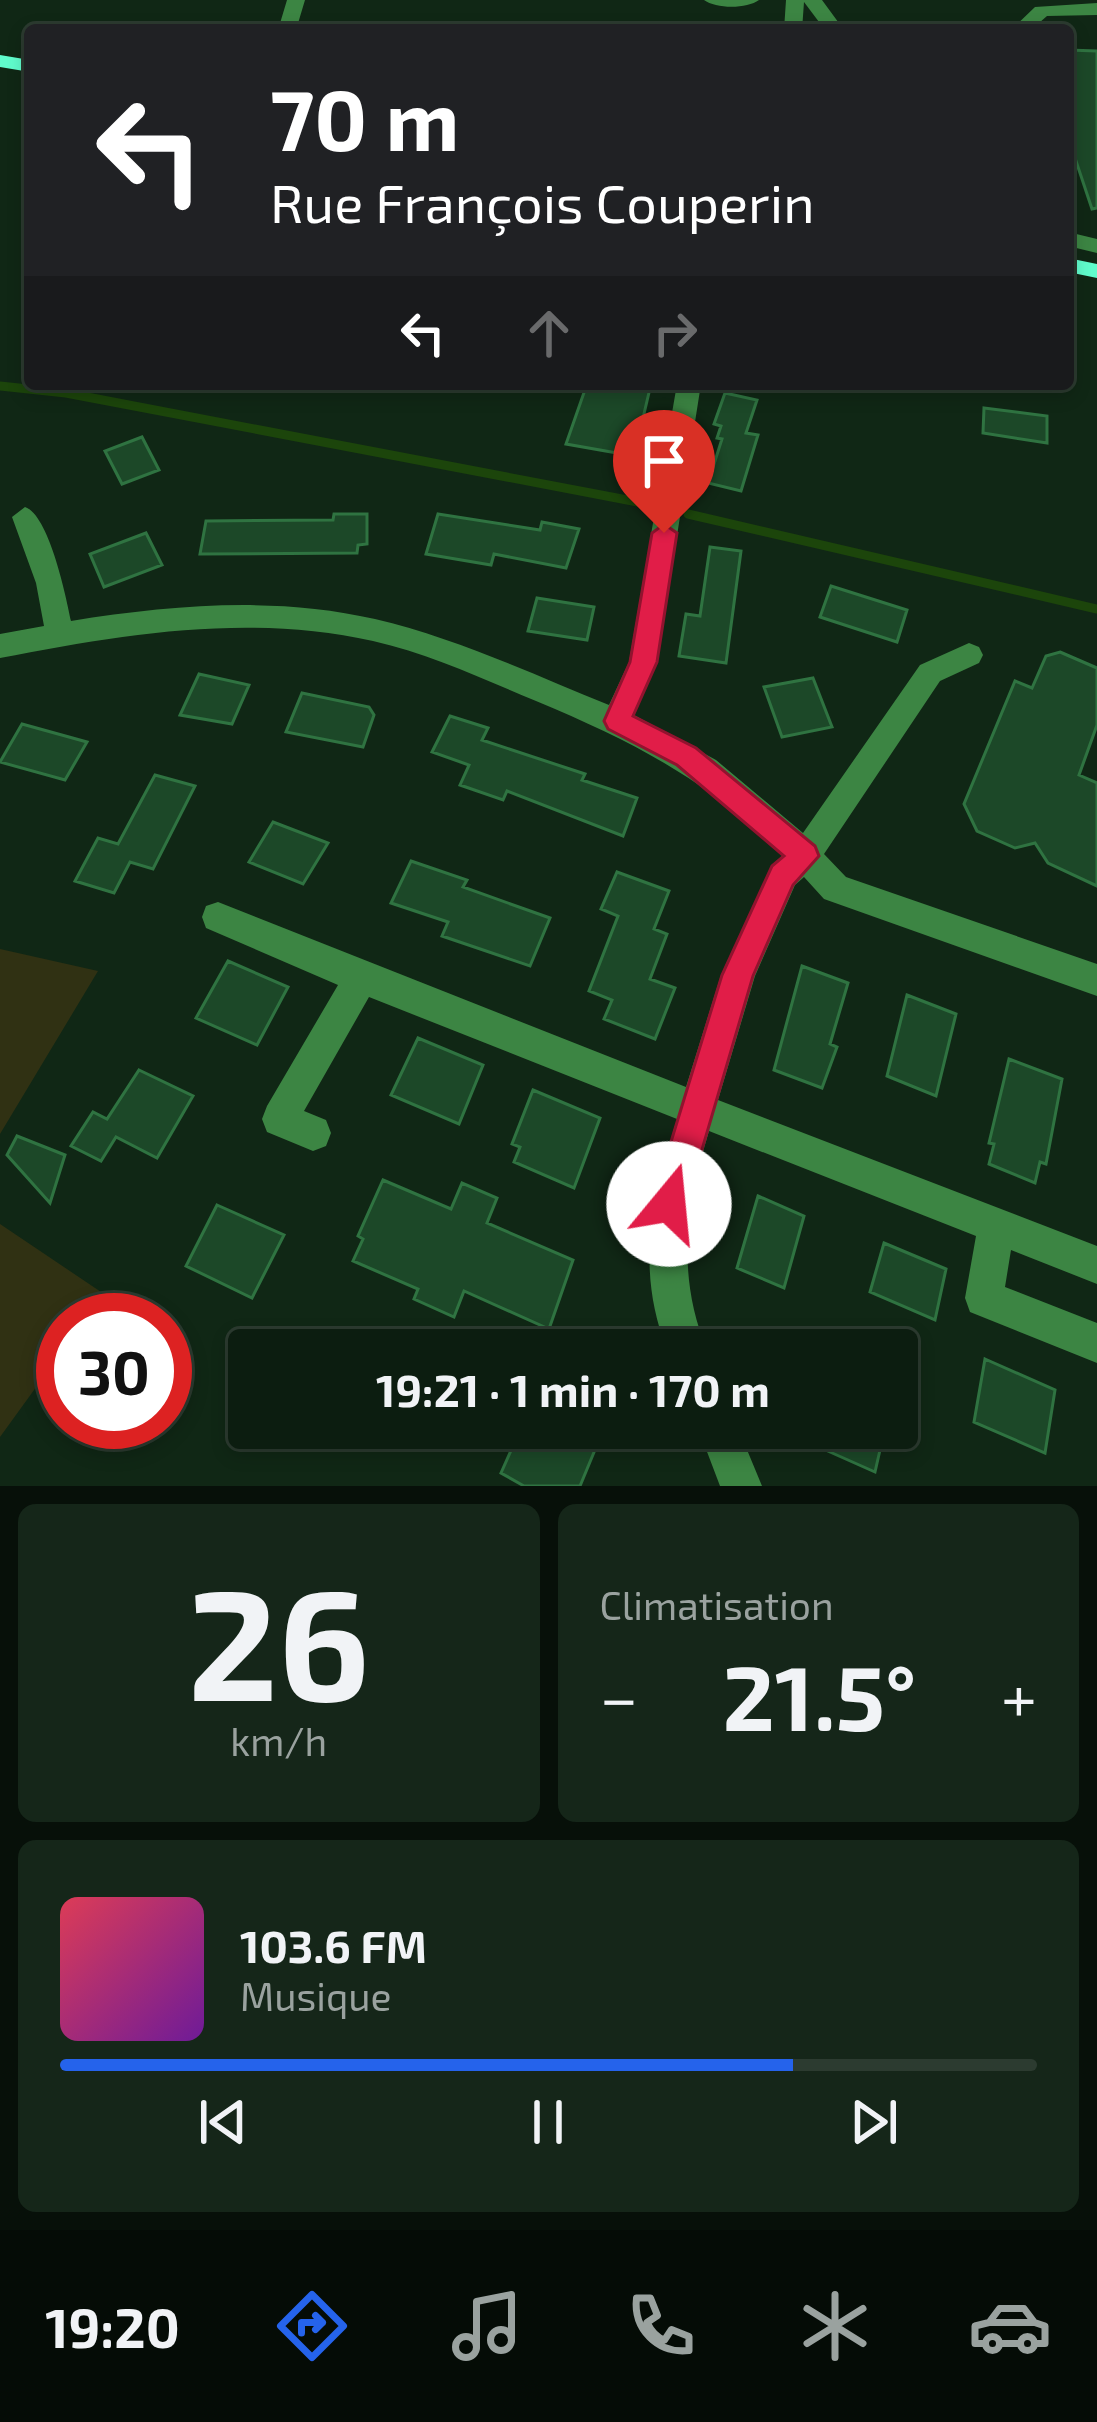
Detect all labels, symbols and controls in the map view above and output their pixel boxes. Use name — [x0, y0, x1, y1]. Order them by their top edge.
text: 70 m — [270, 67, 460, 168]
icon: left — [72, 72, 228, 228]
text: Rue François Couperin — [270, 169, 815, 234]
icon: left — [390, 300, 456, 366]
icon: ahead — [516, 300, 582, 366]
icon: right — [642, 300, 708, 366]
pin — [613, 410, 715, 533]
icon: arrive — [631, 428, 697, 494]
position arrow — [606, 1141, 732, 1267]
speed limit sign: 30 — [36, 1293, 192, 1449]
text: 19:21 · 1 min · 170 m — [376, 1362, 770, 1416]
text: 26 — [187, 1545, 370, 1732]
text: Climatisation — [600, 1581, 834, 1628]
text: 21.5° — [722, 1641, 916, 1749]
text: − — [600, 1656, 638, 1735]
text: + — [1001, 1656, 1037, 1735]
text: km/h — [230, 1717, 327, 1764]
text: 103.6 FM — [240, 1918, 427, 1972]
text: Musique — [240, 1972, 391, 2019]
icon: previous — [190, 2089, 256, 2155]
icon: pause — [515, 2089, 581, 2155]
icon: next — [841, 2089, 907, 2155]
icon: directions — [270, 2284, 354, 2368]
icon: music — [445, 2284, 529, 2368]
icon: phone — [619, 2284, 703, 2368]
icon: climate — [793, 2284, 877, 2368]
icon: car — [968, 2284, 1052, 2368]
text: 19:20 — [45, 2294, 180, 2359]

